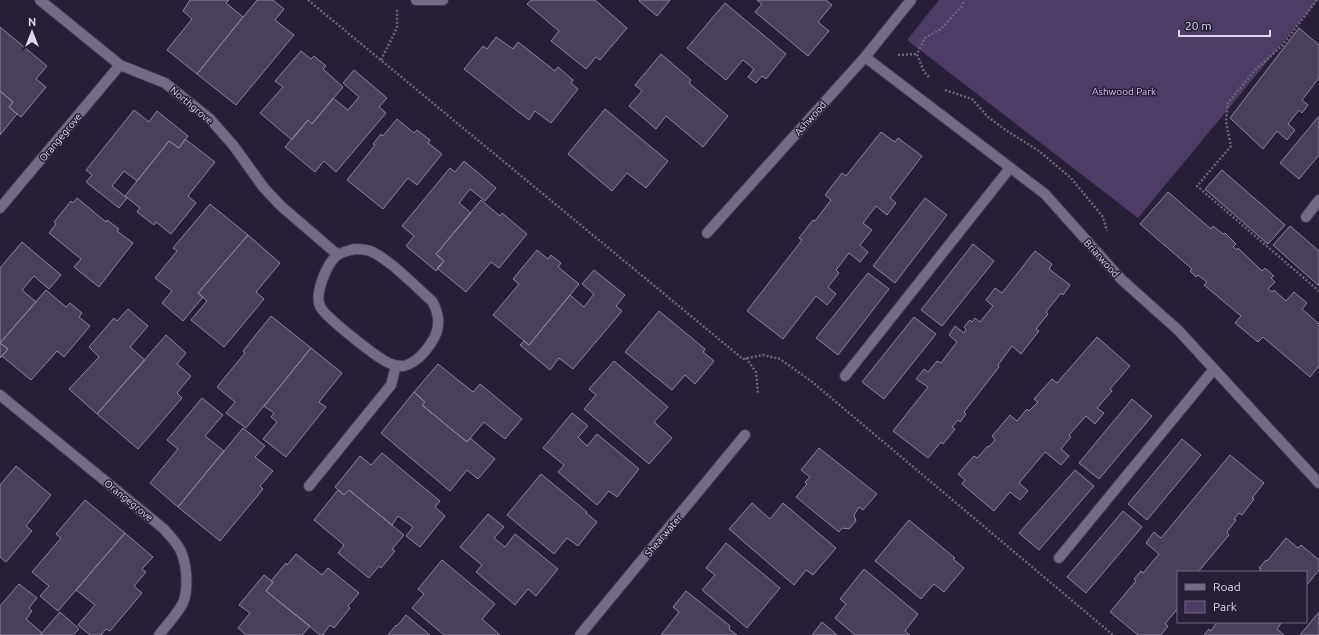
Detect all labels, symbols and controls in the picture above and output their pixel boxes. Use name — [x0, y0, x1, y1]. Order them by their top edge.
north arrow — [12, 12, 52, 52]
scale bar — [1179, 12, 1270, 38]
text: N — [28, 16, 36, 28]
text: 20 m — [1185, 19, 1212, 32]
street label: Northgrove — [168, 84, 215, 126]
park label: Ashwood Park — [1092, 86, 1156, 97]
street label: Ashwood — [792, 99, 829, 138]
street label: Orangegrove — [37, 111, 84, 164]
street label: Briarwood — [1082, 237, 1122, 280]
street label: Orangegrove — [102, 477, 155, 523]
street label: Shearwater — [643, 512, 684, 559]
legend — [1177, 571, 1307, 623]
text: Road — [1213, 580, 1241, 593]
text: Park — [1213, 600, 1237, 613]

